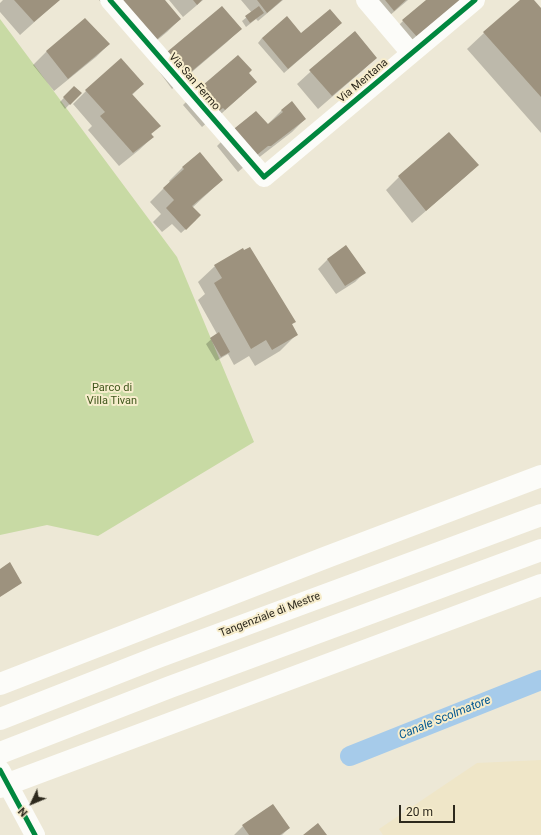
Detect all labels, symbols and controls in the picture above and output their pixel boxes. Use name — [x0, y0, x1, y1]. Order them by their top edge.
street label: Via San Fermo — [166, 51, 222, 113]
street label: Via Mentana — [335, 56, 391, 106]
park label: Parco di Villa Tivan — [87, 381, 137, 407]
street label: Tangenziale di Mestre — [218, 590, 322, 640]
water label: Canale Scolmatore — [397, 693, 493, 743]
north arrow — [12, 783, 52, 823]
scale bar — [401, 797, 457, 823]
text: N — [16, 804, 30, 819]
text: 20 m — [406, 805, 433, 819]

